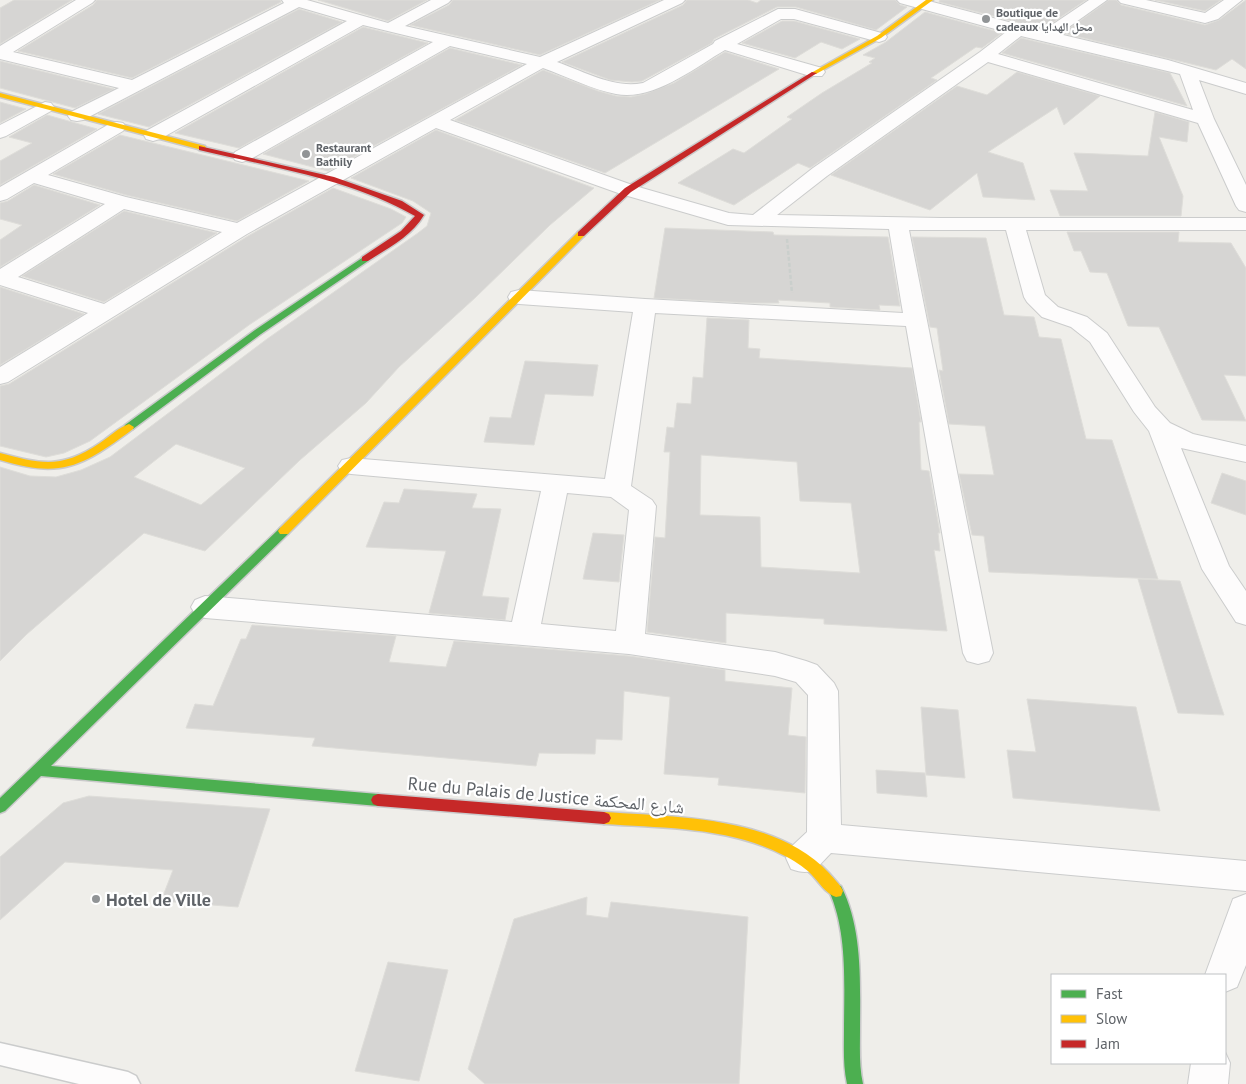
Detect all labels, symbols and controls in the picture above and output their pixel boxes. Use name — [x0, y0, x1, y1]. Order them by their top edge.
place label: Boutique de cadeaux محل الهدايا — [996, 5, 1093, 35]
marker: Boutique de cadeaux محل الهدايا — [980, 13, 992, 25]
place label: Restaurant Bathily — [316, 140, 372, 169]
marker: Restaurant Bathily — [300, 148, 312, 160]
street label: Rue du Palais de Justice شارع المحكمة — [407, 771, 685, 819]
place label: Hotel de Ville — [106, 888, 211, 911]
marker: Hotel de Ville — [90, 893, 102, 905]
legend — [1051, 974, 1226, 1064]
text: Fast — [1096, 984, 1123, 1003]
text: Slow — [1096, 1009, 1127, 1028]
text: Jam — [1095, 1034, 1120, 1053]

